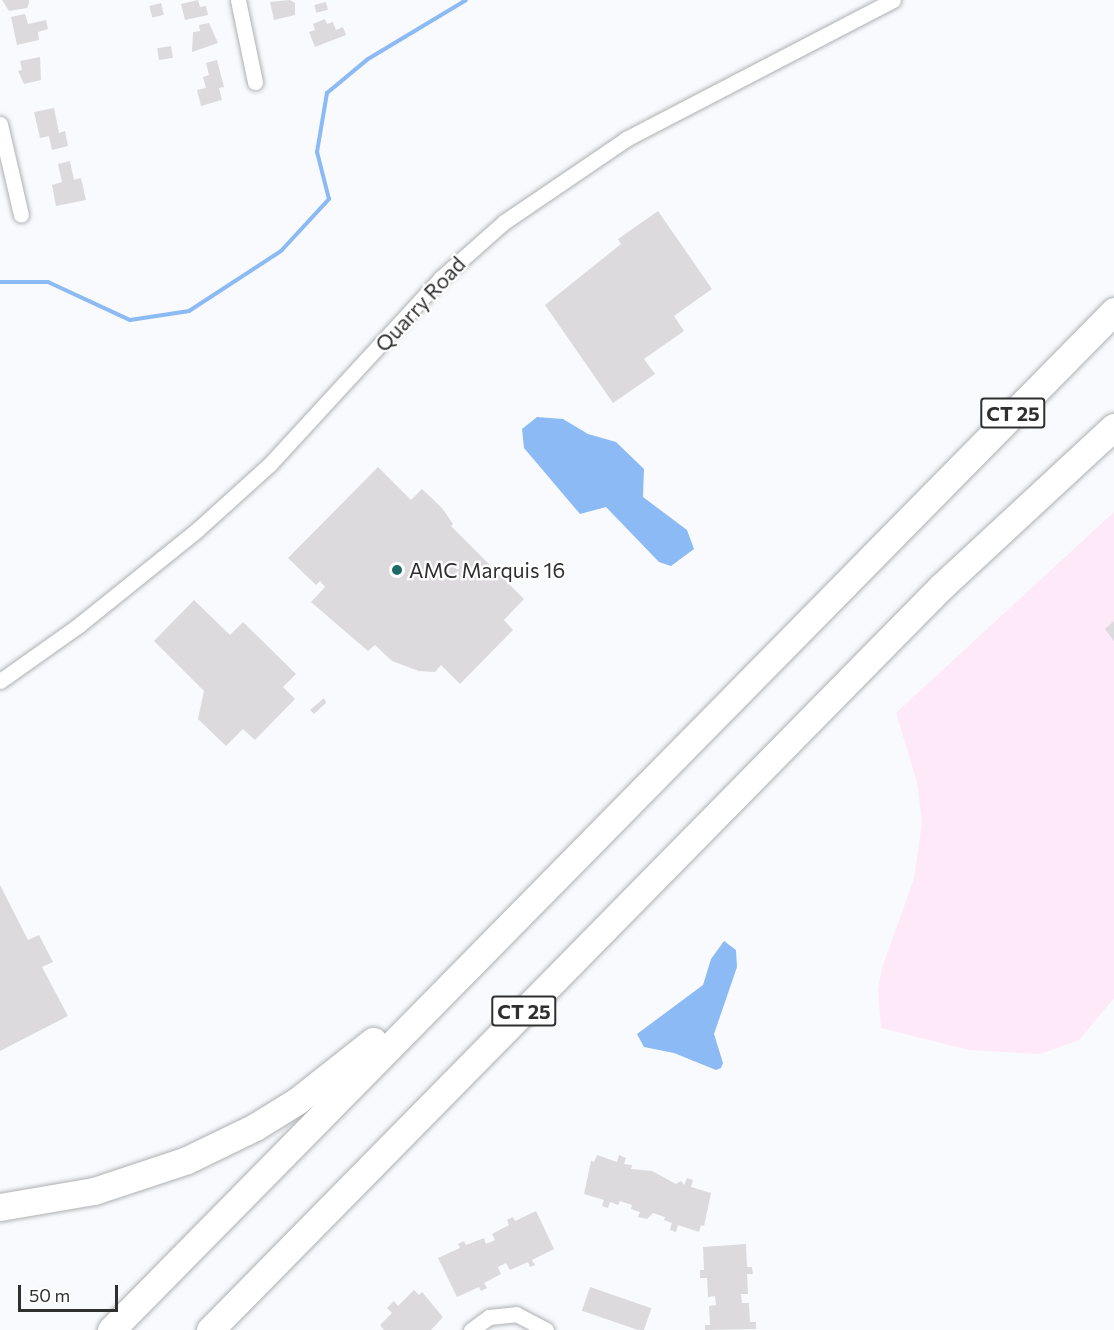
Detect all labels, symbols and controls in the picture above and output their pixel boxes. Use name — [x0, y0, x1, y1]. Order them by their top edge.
street label: Quarry Road — [370, 251, 470, 357]
road number: CT 25 — [980, 396, 1046, 430]
place label: AMC Marquis 16 — [409, 557, 565, 583]
marker: AMC Marquis 16 — [390, 563, 404, 577]
road number: CT 25 — [491, 994, 557, 1028]
scale bar — [21, 1273, 122, 1311]
text: 50 m — [29, 1284, 70, 1306]

